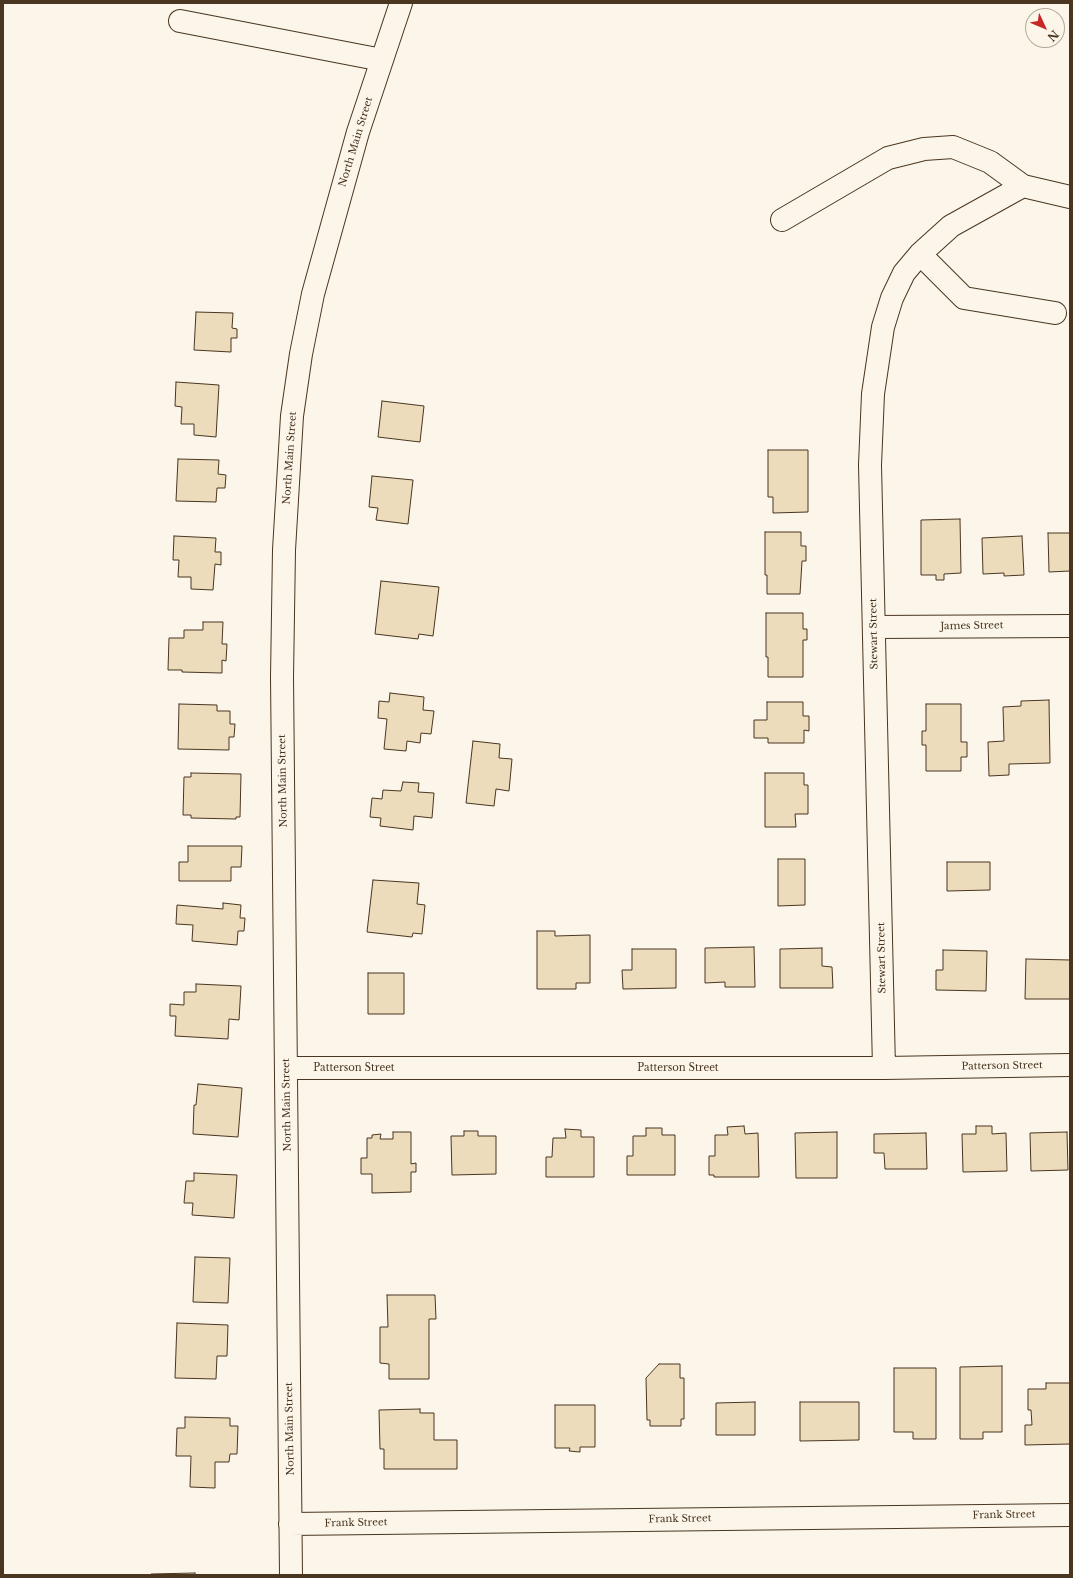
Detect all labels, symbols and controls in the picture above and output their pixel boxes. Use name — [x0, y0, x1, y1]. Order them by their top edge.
north arrow — [1025, 8, 1065, 48]
text: N — [1044, 27, 1062, 44]
street label: North Main Street — [337, 96, 375, 188]
street label: North Main Street — [281, 411, 299, 505]
street label: Stewart Street — [867, 598, 881, 670]
street label: James Street — [940, 619, 1004, 633]
street label: North Main Street — [276, 734, 290, 828]
street label: Stewart Street — [875, 922, 889, 994]
street label: North Main Street — [280, 1058, 294, 1152]
street label: Patterson Street — [961, 1059, 1043, 1073]
street label: Patterson Street — [313, 1062, 395, 1074]
street label: Patterson Street — [637, 1062, 719, 1074]
street label: North Main Street — [283, 1382, 297, 1476]
street label: Frank Street — [972, 1508, 1036, 1522]
street label: Frank Street — [648, 1512, 712, 1526]
street label: Frank Street — [324, 1516, 388, 1530]

